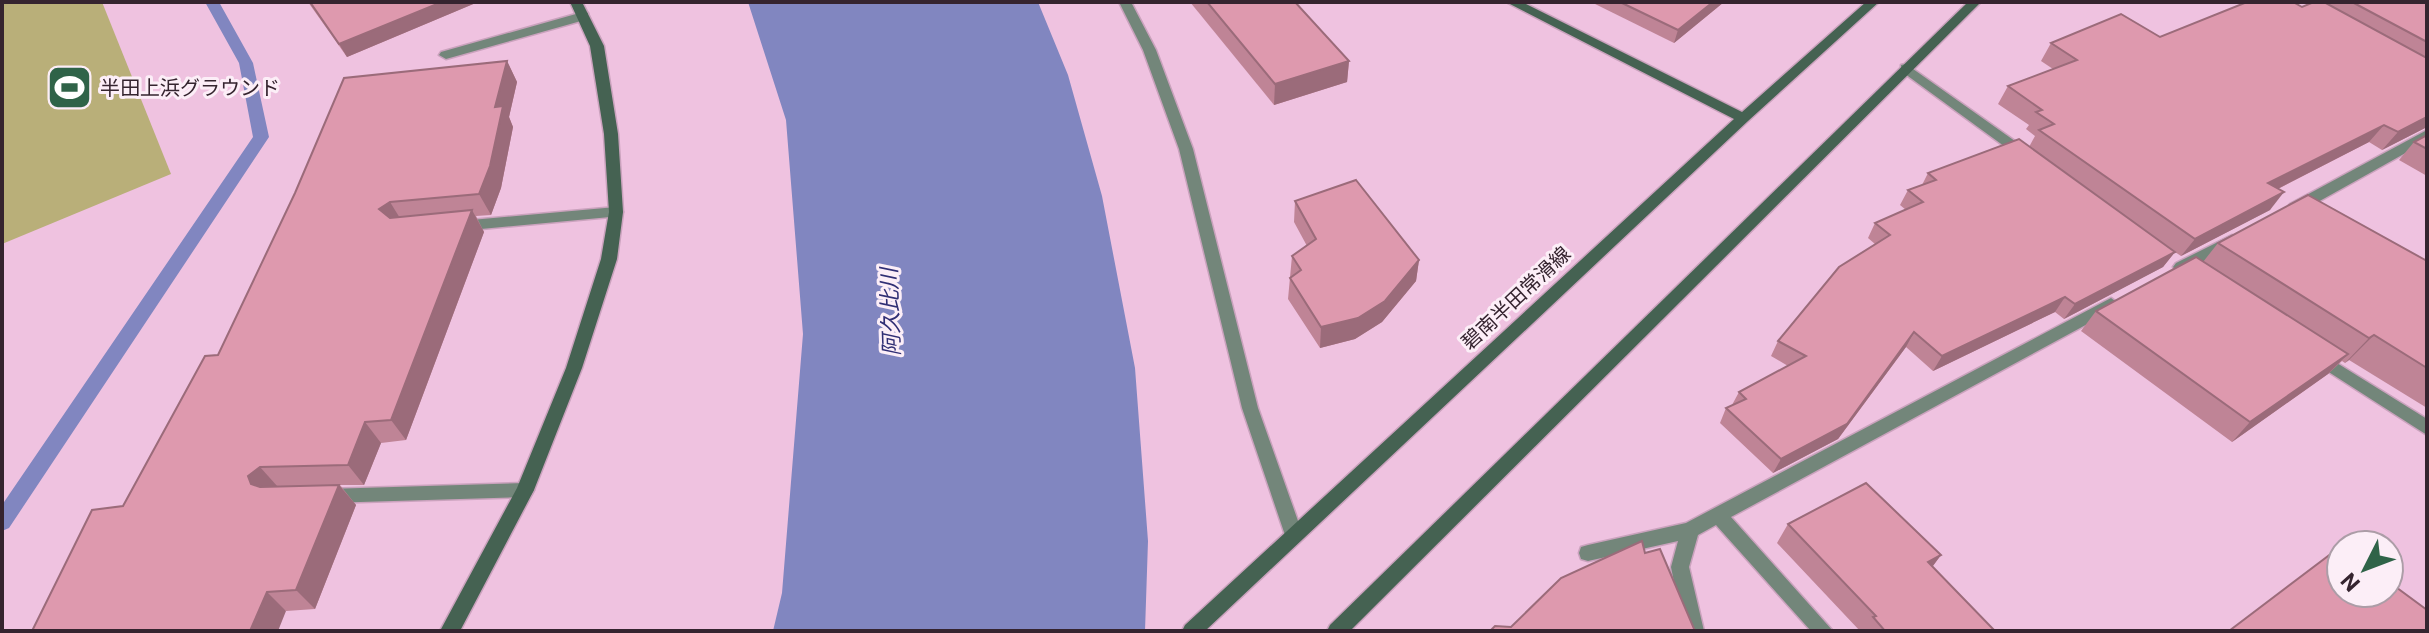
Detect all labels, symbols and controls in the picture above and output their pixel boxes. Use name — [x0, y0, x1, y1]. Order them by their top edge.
sports icon: 半田上浜グラウンド — [45, 64, 93, 112]
place label: 半田上浜グラウンド — [100, 76, 280, 100]
street label: 碧南半田常滑線 — [1457, 241, 1575, 355]
water label: 阿久比川 — [876, 266, 905, 356]
north arrow — [2325, 529, 2405, 609]
text: N — [2336, 568, 2365, 596]

